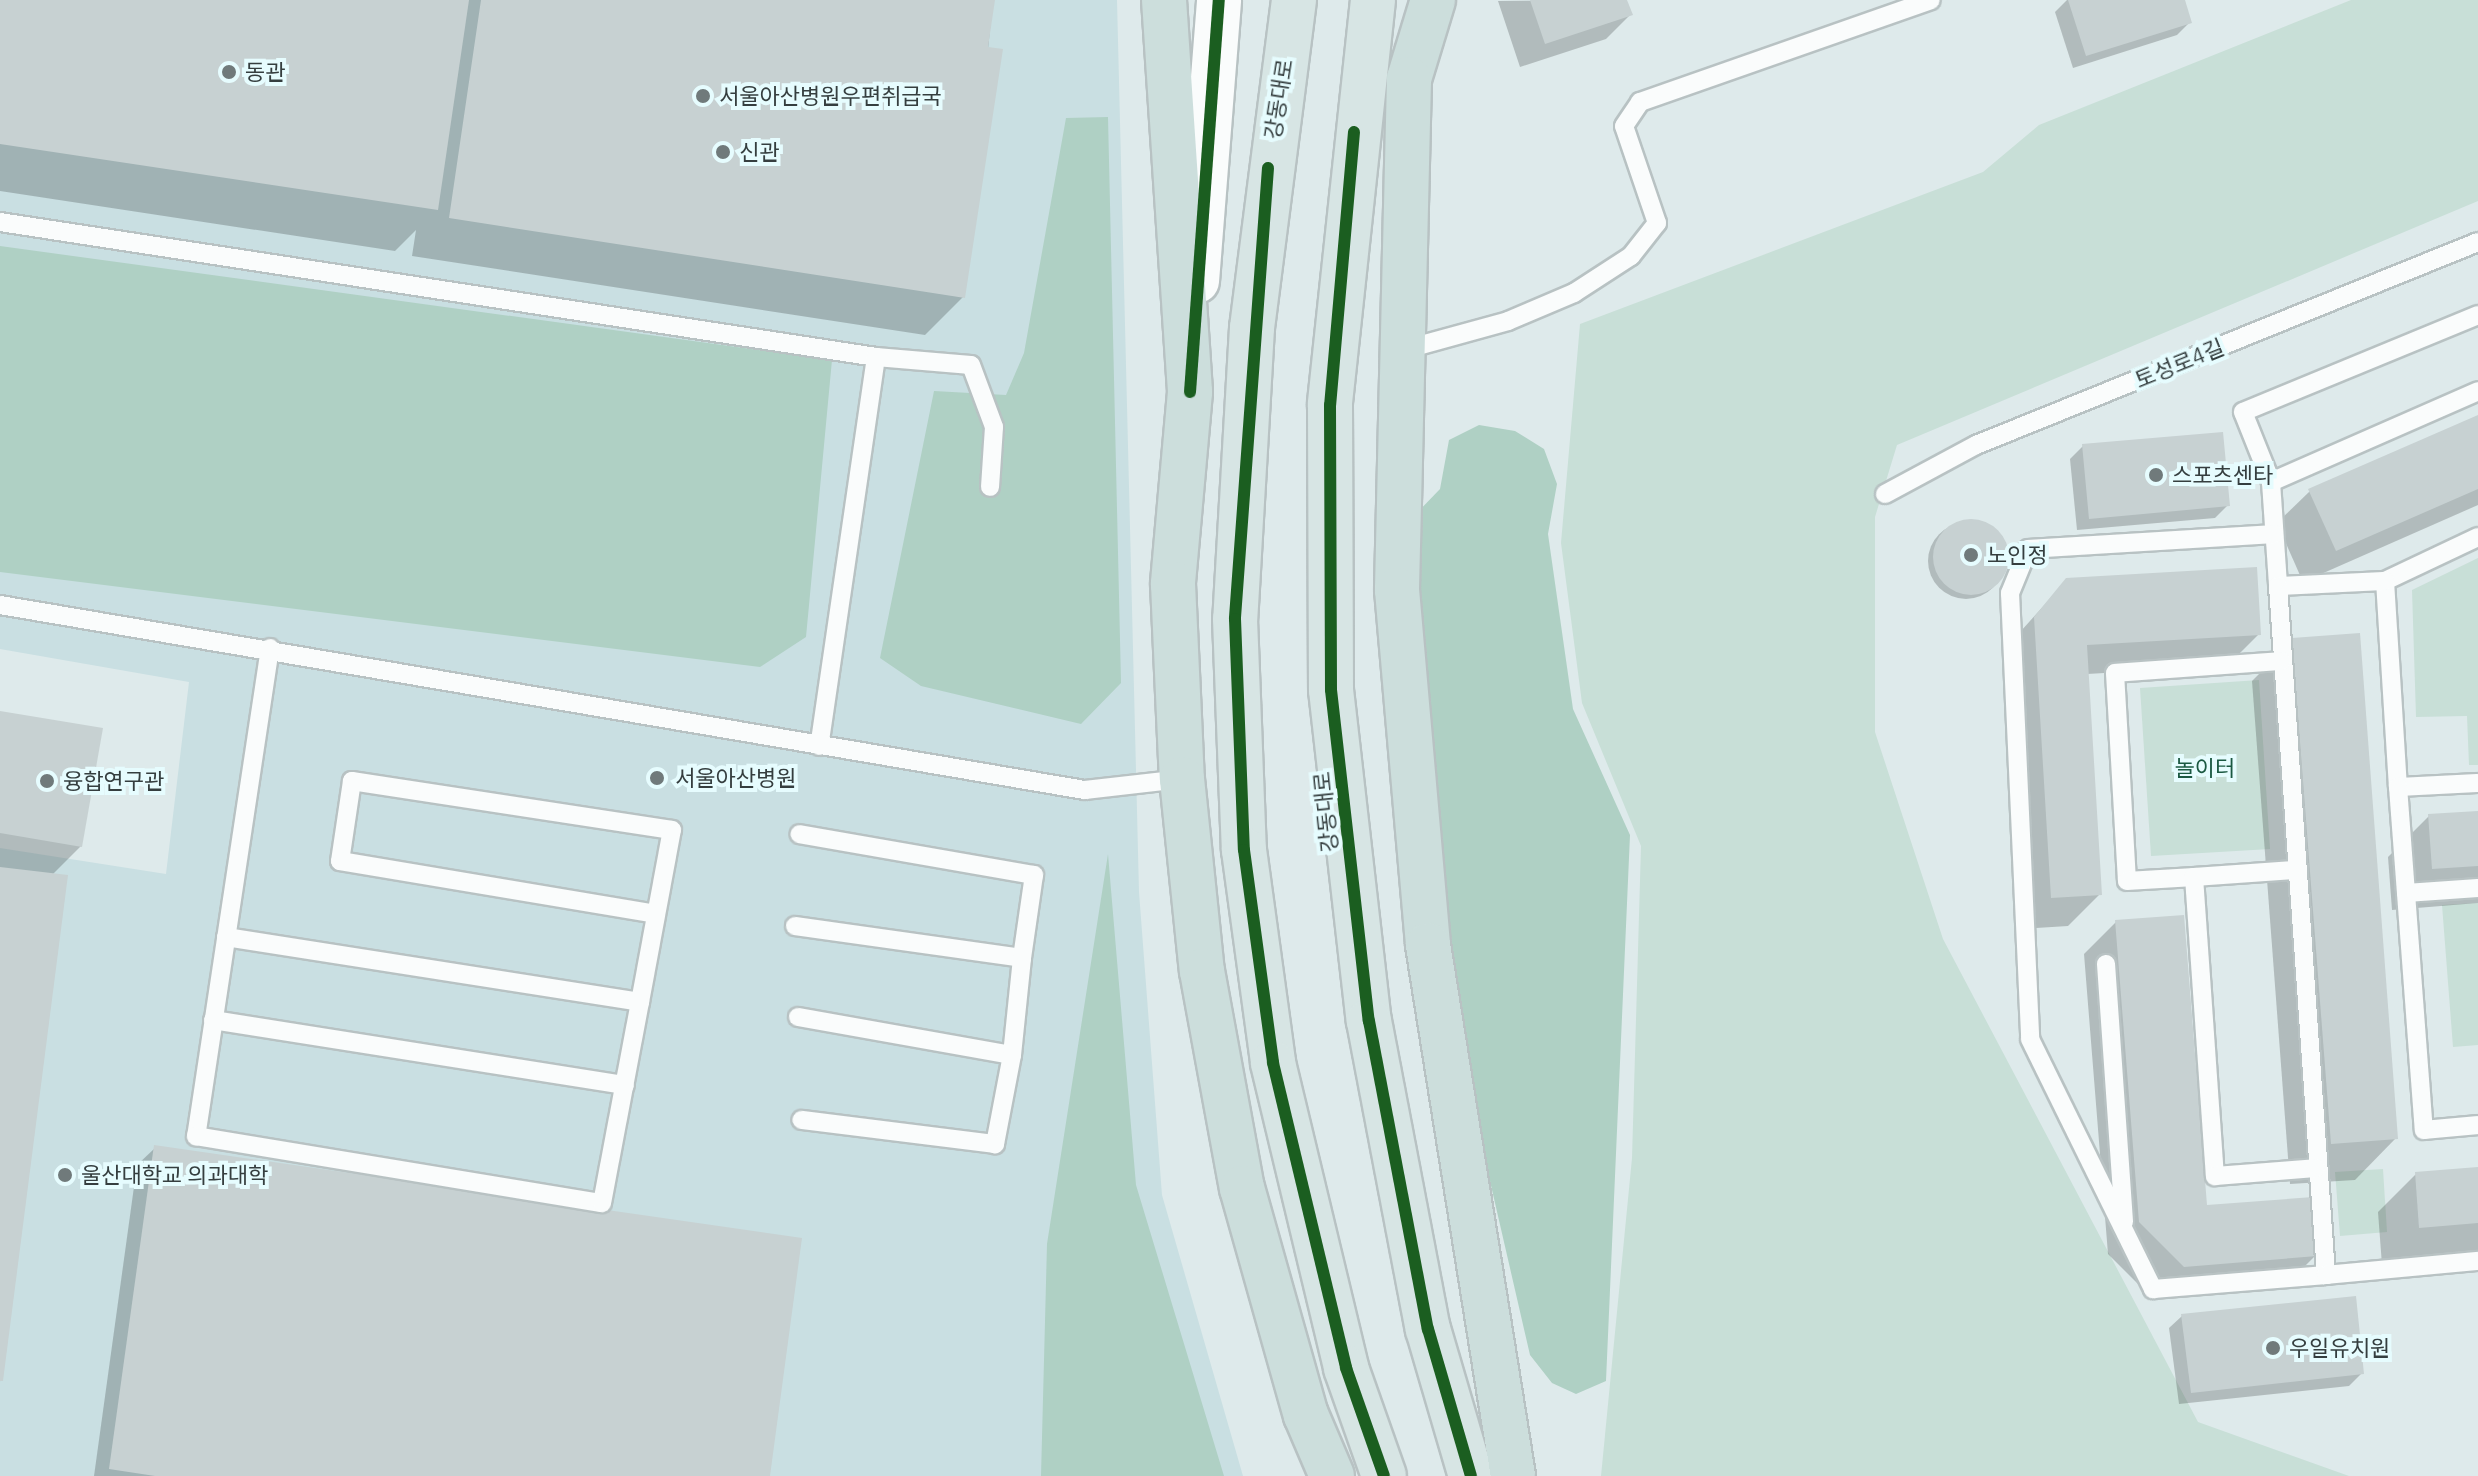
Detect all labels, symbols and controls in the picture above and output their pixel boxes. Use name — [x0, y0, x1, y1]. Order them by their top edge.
street label: 강동대로 — [1259, 57, 1297, 141]
place label: 동관 — [245, 59, 285, 85]
marker: 동관 — [220, 63, 238, 81]
place label: 서울아산병원우편취급국 — [719, 83, 942, 109]
marker: 서울아산병원우편취급국 — [694, 87, 712, 105]
place label: 신관 — [739, 139, 779, 165]
marker: 신관 — [714, 143, 732, 161]
street label: 토성로4길 — [2131, 333, 2227, 393]
place label: 스포츠센타 — [2172, 462, 2273, 488]
marker: 스포츠센타 — [2147, 466, 2165, 484]
place label: 노인정 — [1987, 542, 2048, 568]
marker: 노인정 — [1962, 546, 1980, 564]
park label: 놀이터 — [2175, 755, 2235, 781]
place label: 서울아산병원 — [675, 765, 796, 791]
marker: 서울아산병원 — [646, 767, 668, 789]
place label: 융합연구관 — [63, 768, 164, 794]
street label: 강동대로 — [1308, 770, 1342, 854]
marker: 융합연구관 — [38, 772, 56, 790]
place label: 울산대학교 의과대학 — [81, 1162, 268, 1188]
marker: 울산대학교 의과대학 — [56, 1166, 74, 1184]
place label: 우일유치원 — [2289, 1335, 2390, 1361]
marker: 우일유치원 — [2264, 1339, 2282, 1357]

